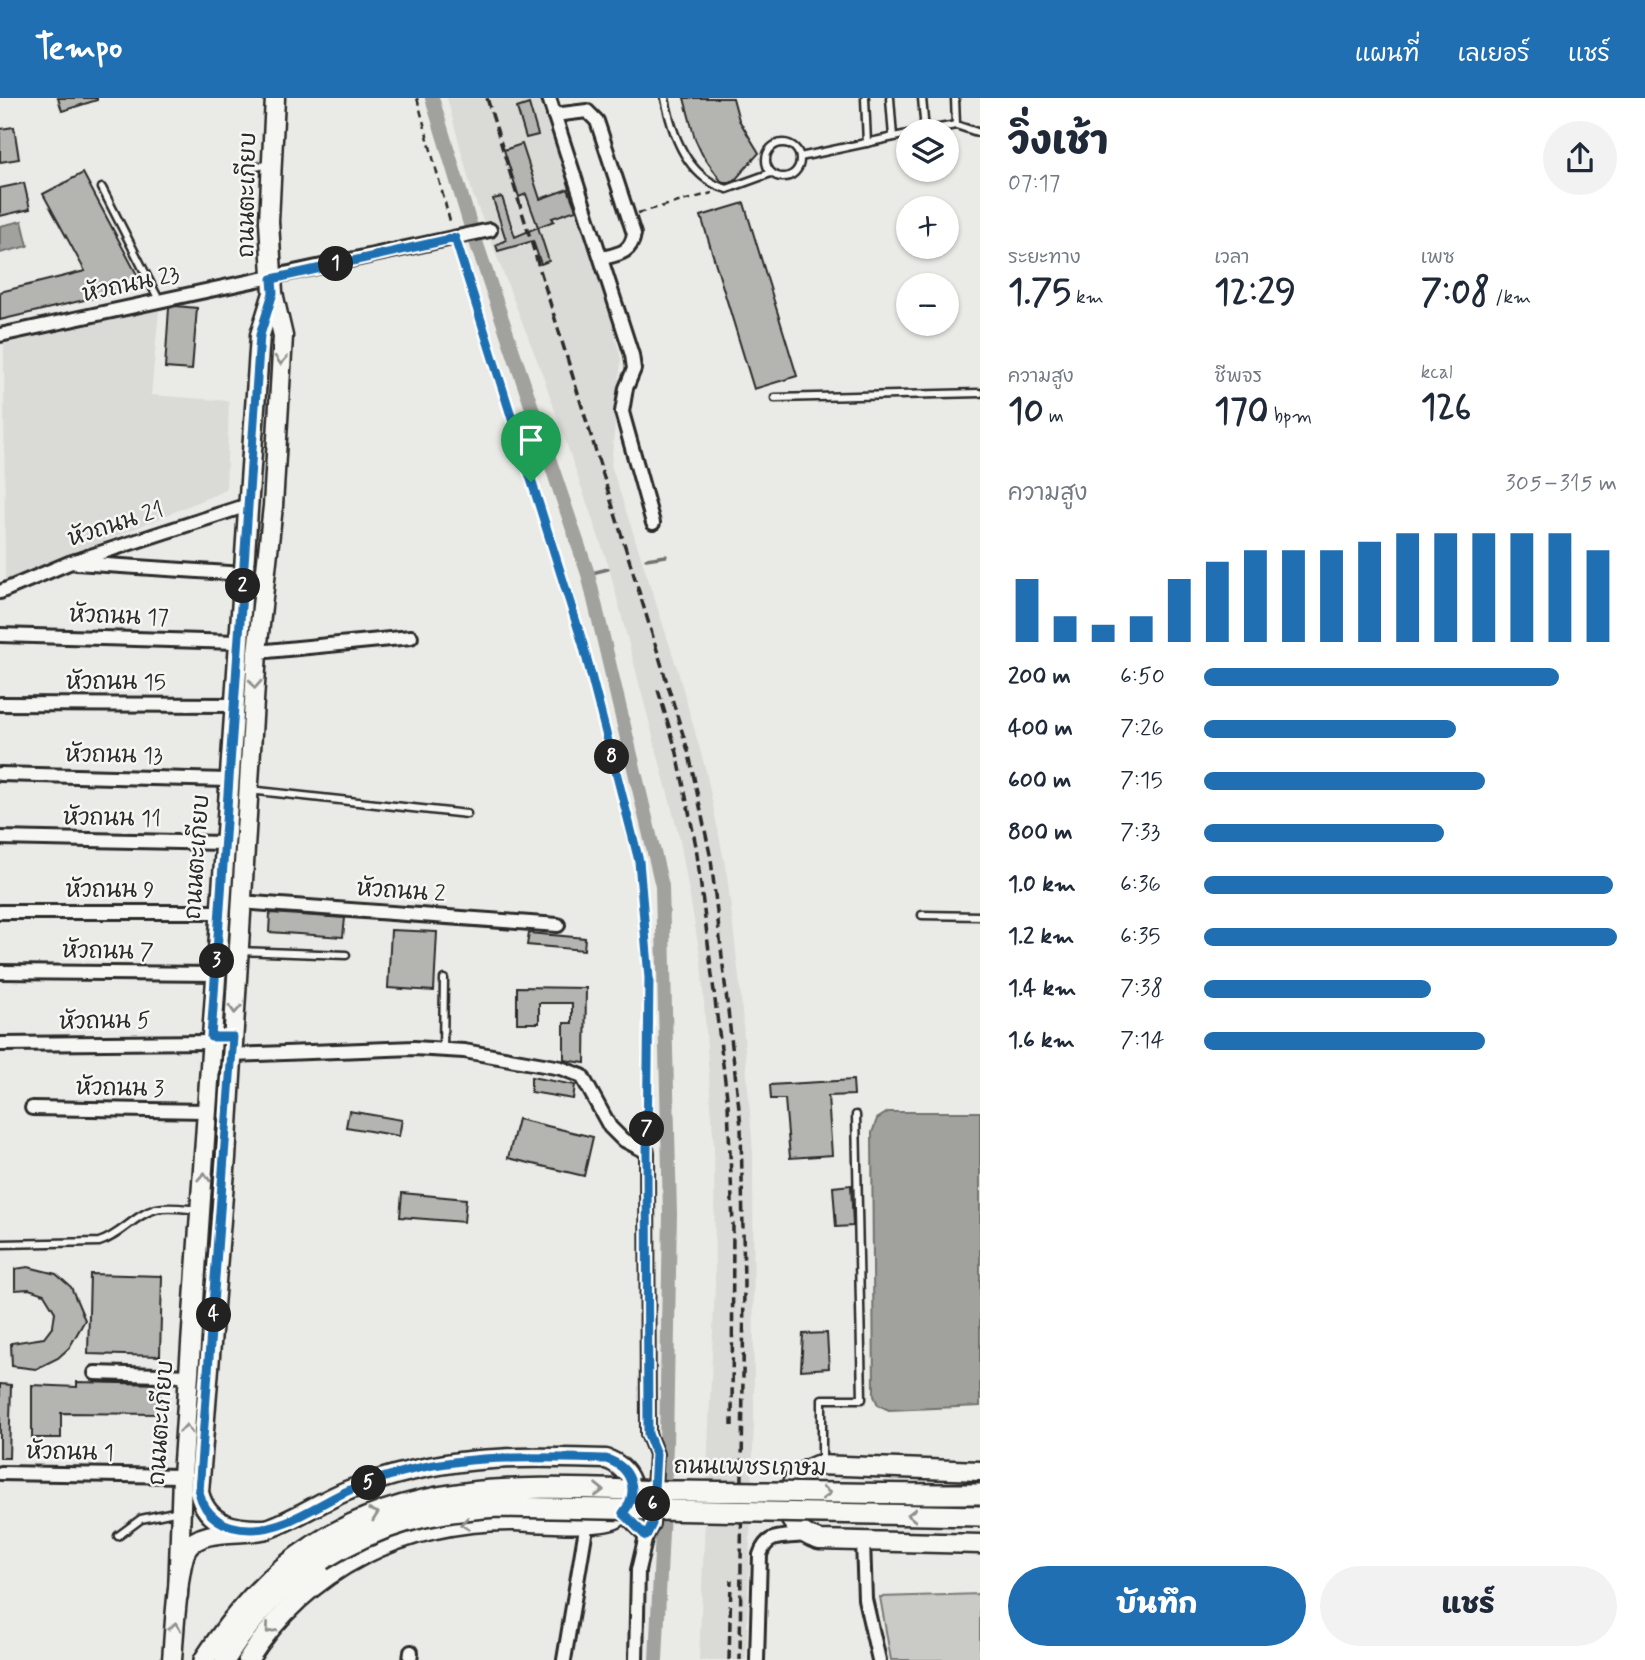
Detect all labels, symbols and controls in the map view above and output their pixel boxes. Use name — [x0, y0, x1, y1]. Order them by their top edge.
text: Tempo — [35, 27, 122, 71]
text: แผนที่ — [1355, 39, 1420, 70]
text: เลเยอร์ — [1458, 39, 1530, 70]
text: แชร์ — [1568, 39, 1610, 70]
text: วิ่งเช้า — [1008, 118, 1108, 167]
map controls — [896, 119, 959, 336]
button: layers — [896, 119, 959, 182]
button: share — [1543, 121, 1617, 195]
street label: ถนนตะเกียบ — [230, 132, 264, 258]
text: 07:17 — [1008, 169, 1060, 199]
button: + — [896, 196, 959, 259]
text: ระยะทาง — [1008, 245, 1081, 270]
text: เวลา — [1214, 245, 1249, 270]
text: เพซ — [1421, 245, 1455, 270]
pin: 1 — [318, 246, 354, 282]
text: 1 — [331, 251, 340, 276]
street label: หัวถนน 23 — [80, 260, 183, 310]
text: 1.75 — [1008, 270, 1071, 316]
text: 12:29 — [1214, 270, 1296, 316]
text: 7:08 — [1421, 270, 1490, 316]
button: − — [896, 273, 959, 336]
text: km — [1071, 285, 1104, 310]
text: /km — [1490, 285, 1531, 310]
one-way arrow — [274, 355, 289, 366]
text: kcal — [1421, 360, 1453, 385]
text: ความสูง — [1008, 364, 1074, 389]
text: ชีพจร — [1214, 364, 1262, 389]
text: 126 — [1421, 385, 1471, 431]
text: 10 — [1008, 389, 1044, 435]
text: 170 — [1214, 389, 1269, 435]
text: m — [1044, 404, 1064, 429]
text: bpm — [1269, 404, 1312, 429]
pin — [501, 410, 561, 482]
icon: arrive — [512, 421, 550, 459]
text: 305–315 m — [1505, 469, 1617, 499]
text: ความสูง — [1008, 479, 1087, 509]
street label: หัวถนน 21 — [64, 495, 168, 555]
pin: 2 — [226, 568, 260, 603]
text: 2 — [238, 573, 247, 598]
street label: หัวถนน 17 — [69, 600, 169, 634]
text: 200 m — [1008, 662, 1071, 692]
text: 6:50 — [1120, 662, 1165, 692]
street label: หัวถนน 15 — [66, 668, 166, 698]
one-way arrow — [247, 679, 262, 690]
text: 400 m — [1008, 714, 1073, 744]
text: 7:26 — [1120, 714, 1164, 744]
street label: หัวถนน 13 — [65, 740, 163, 772]
pin: 8 — [594, 740, 630, 774]
text: 8 — [606, 744, 617, 769]
text: 600 m — [1008, 766, 1071, 796]
text: 7:15 — [1120, 766, 1163, 796]
street label: ถนนตะเกียบ — [177, 793, 217, 921]
street label: หัวถนน 11 — [63, 803, 161, 835]
text: 800 m — [1008, 818, 1072, 848]
text: 7:33 — [1120, 818, 1160, 848]
text: 1.0 km — [1008, 870, 1076, 900]
text: 6:36 — [1120, 870, 1161, 900]
street label: หัวถนน 2 — [356, 874, 446, 910]
street label: หัวถนน 9 — [66, 876, 155, 906]
text: 1.2 km — [1008, 922, 1074, 952]
text: 6:35 — [1120, 922, 1161, 952]
street label: หัวถนน 7 — [62, 936, 154, 968]
pin: 3 — [200, 944, 234, 978]
text: 3 — [212, 948, 221, 973]
text: 1.4 km — [1008, 974, 1076, 1004]
text: 7:38 — [1120, 974, 1163, 1004]
one-way arrow — [228, 1004, 243, 1015]
street label: หัวถนน 5 — [59, 1006, 151, 1038]
text: 1.6 km — [1008, 1026, 1075, 1056]
text: 7:14 — [1120, 1026, 1164, 1056]
street label: หัวถนน 3 — [76, 1073, 164, 1105]
pin: 7 — [630, 1112, 664, 1146]
text: 7 — [641, 1116, 652, 1141]
one-way arrow — [196, 1172, 211, 1183]
pin: 4 — [196, 1298, 232, 1332]
text: 4 — [208, 1302, 219, 1327]
street label: ถนนตะเกียบ — [141, 1359, 181, 1487]
one-way arrow — [178, 1423, 193, 1434]
street label: หัวถนน 1 — [26, 1437, 114, 1469]
street label: ถนนเพชรเกษม — [673, 1452, 827, 1484]
pin: 5 — [352, 1466, 386, 1500]
text: 5 — [363, 1470, 374, 1495]
one-way arrow — [594, 1483, 605, 1498]
one-way arrow — [822, 1485, 832, 1501]
pin: 6 — [636, 1486, 670, 1522]
text: 6 — [648, 1491, 657, 1516]
one-way arrow — [906, 1507, 917, 1523]
one-way arrow — [368, 1508, 380, 1522]
one-way arrow — [460, 1517, 471, 1532]
button: บันทึก — [1008, 1566, 1306, 1646]
button: แชร์ — [1320, 1566, 1617, 1646]
one-way arrow — [266, 1621, 278, 1634]
one-way arrow — [167, 1622, 182, 1633]

